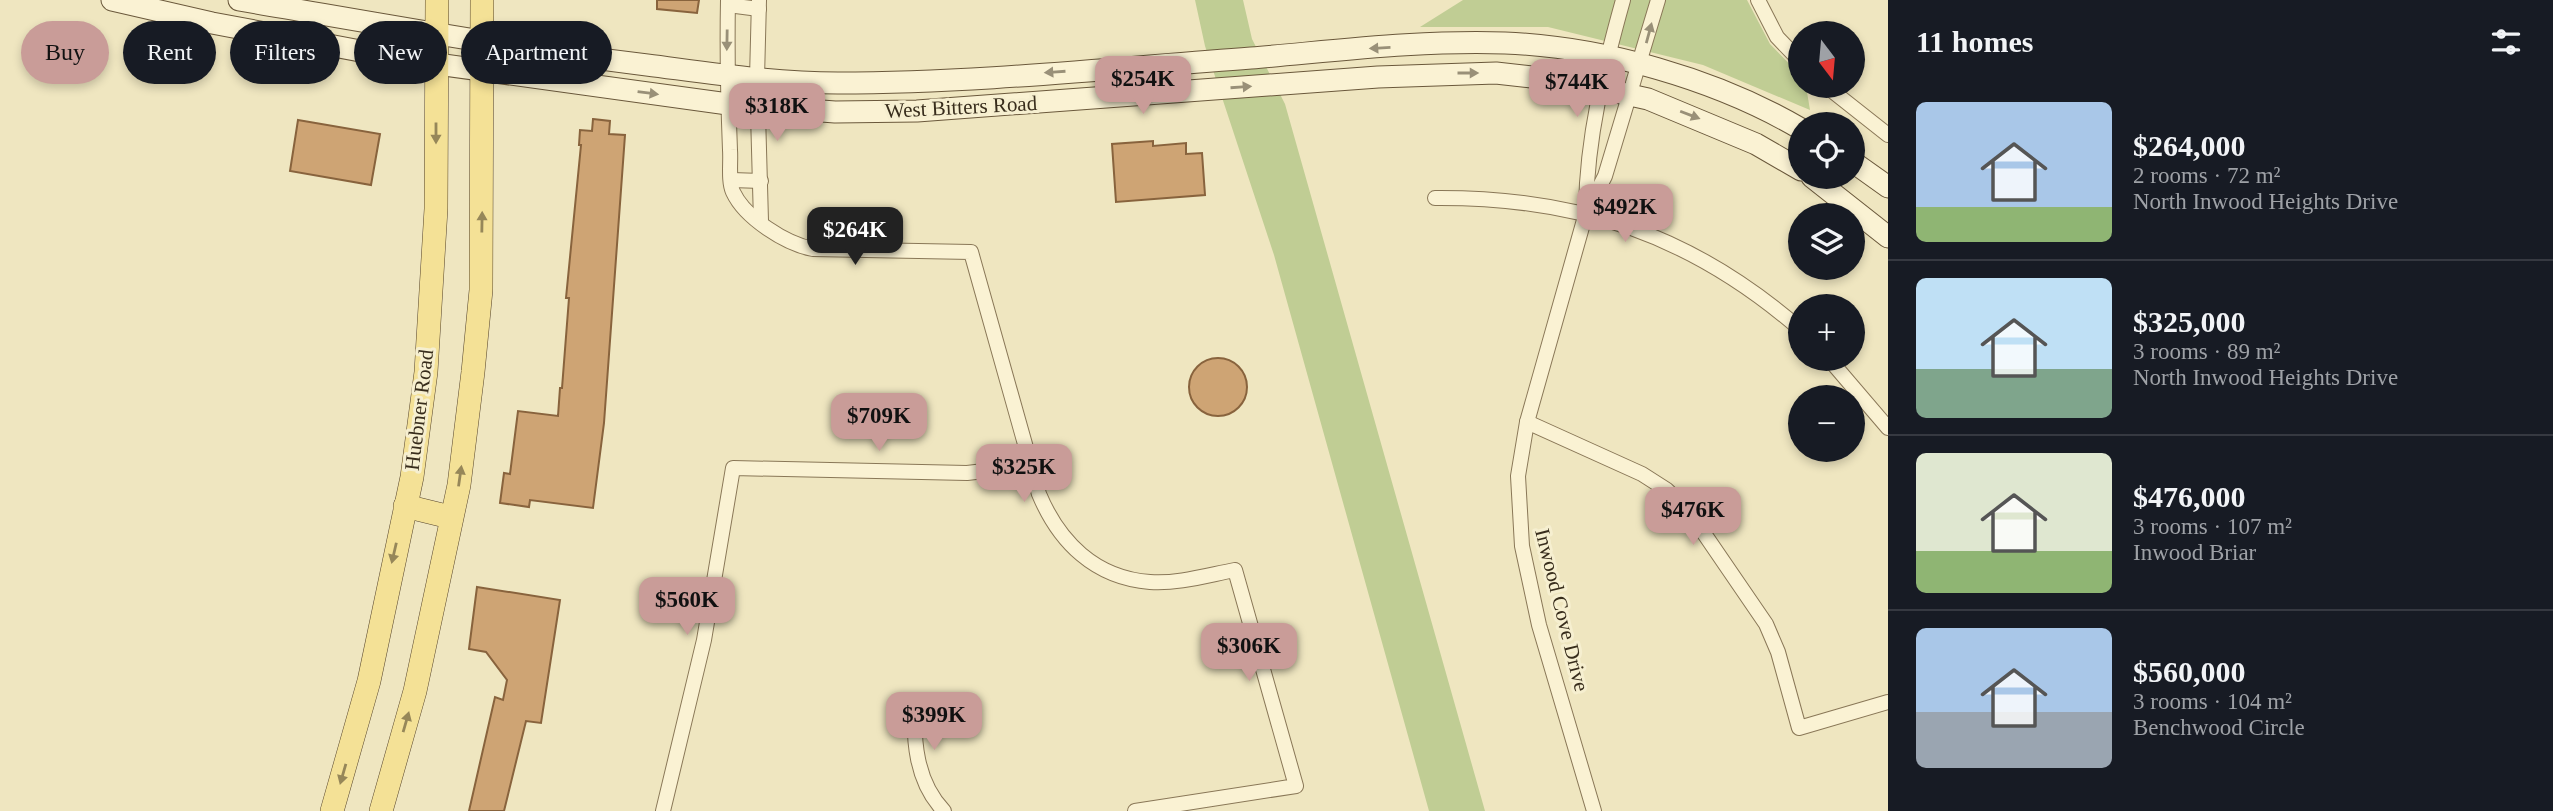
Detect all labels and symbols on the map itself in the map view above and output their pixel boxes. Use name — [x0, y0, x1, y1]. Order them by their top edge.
north arrow — [1788, 21, 1866, 98]
one-way arrow — [1644, 22, 1655, 44]
one-way arrow — [721, 29, 733, 51]
one-way arrow — [1369, 43, 1391, 54]
pin: $254K — [1094, 57, 1192, 116]
pin: $744K — [1528, 60, 1626, 119]
one-way arrow — [1044, 67, 1066, 78]
one-way arrow — [1457, 67, 1479, 79]
one-way arrow — [1230, 82, 1252, 93]
pin: $318K — [728, 83, 826, 143]
one-way arrow — [637, 88, 659, 99]
street label: West Bitters Road — [884, 91, 1038, 123]
one-way arrow — [1679, 110, 1700, 121]
one-way arrow — [430, 122, 442, 144]
pin: $492K — [1576, 184, 1674, 244]
pin: $264K — [806, 208, 904, 267]
one-way arrow — [476, 211, 488, 233]
street label: Huebner Road — [400, 348, 438, 472]
pin: $709K — [830, 393, 928, 453]
pin: $325K — [975, 444, 1073, 504]
one-way arrow — [454, 465, 465, 487]
pin: $476K — [1644, 488, 1742, 547]
street label: Inwood Cove Drive — [1530, 526, 1594, 694]
one-way arrow — [389, 542, 400, 564]
pin: $560K — [638, 578, 736, 637]
pin: $306K — [1200, 624, 1298, 683]
pin: $399K — [885, 692, 983, 752]
one-way arrow — [402, 711, 412, 732]
one-way arrow — [337, 764, 347, 785]

